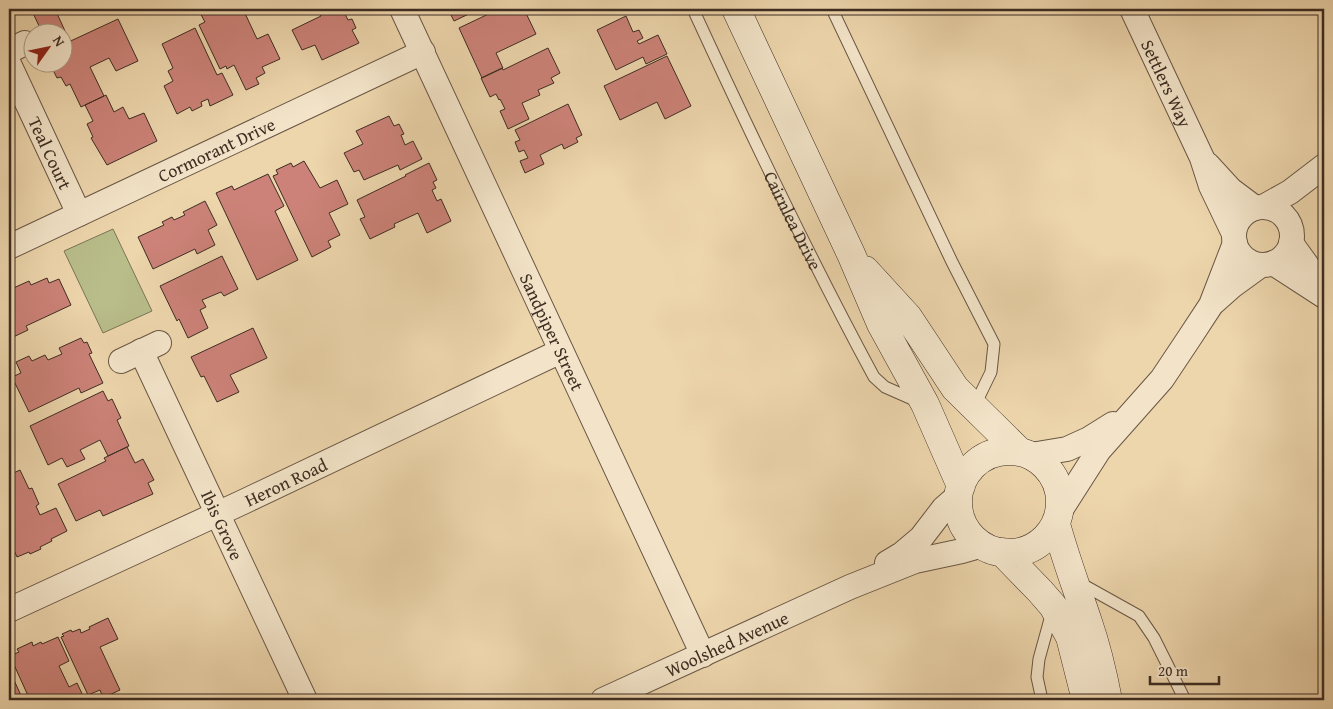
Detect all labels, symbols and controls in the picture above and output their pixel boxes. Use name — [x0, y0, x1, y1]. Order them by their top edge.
north arrow — [22, 22, 72, 72]
text: N — [48, 32, 70, 51]
street label: Settlers Way — [1135, 35, 1199, 132]
street label: Cormorant Drive — [153, 110, 279, 189]
street label: Teal Court — [22, 112, 79, 194]
street label: Cairnlea Drive — [758, 166, 829, 275]
street label: Sandpiper Street — [513, 268, 592, 396]
street label: Heron Road — [240, 450, 332, 513]
street label: Ibis Grove — [195, 485, 251, 564]
street label: Woolshed Avenue — [661, 604, 793, 683]
scale bar — [1150, 654, 1219, 686]
text: 20 m — [1158, 660, 1189, 681]

